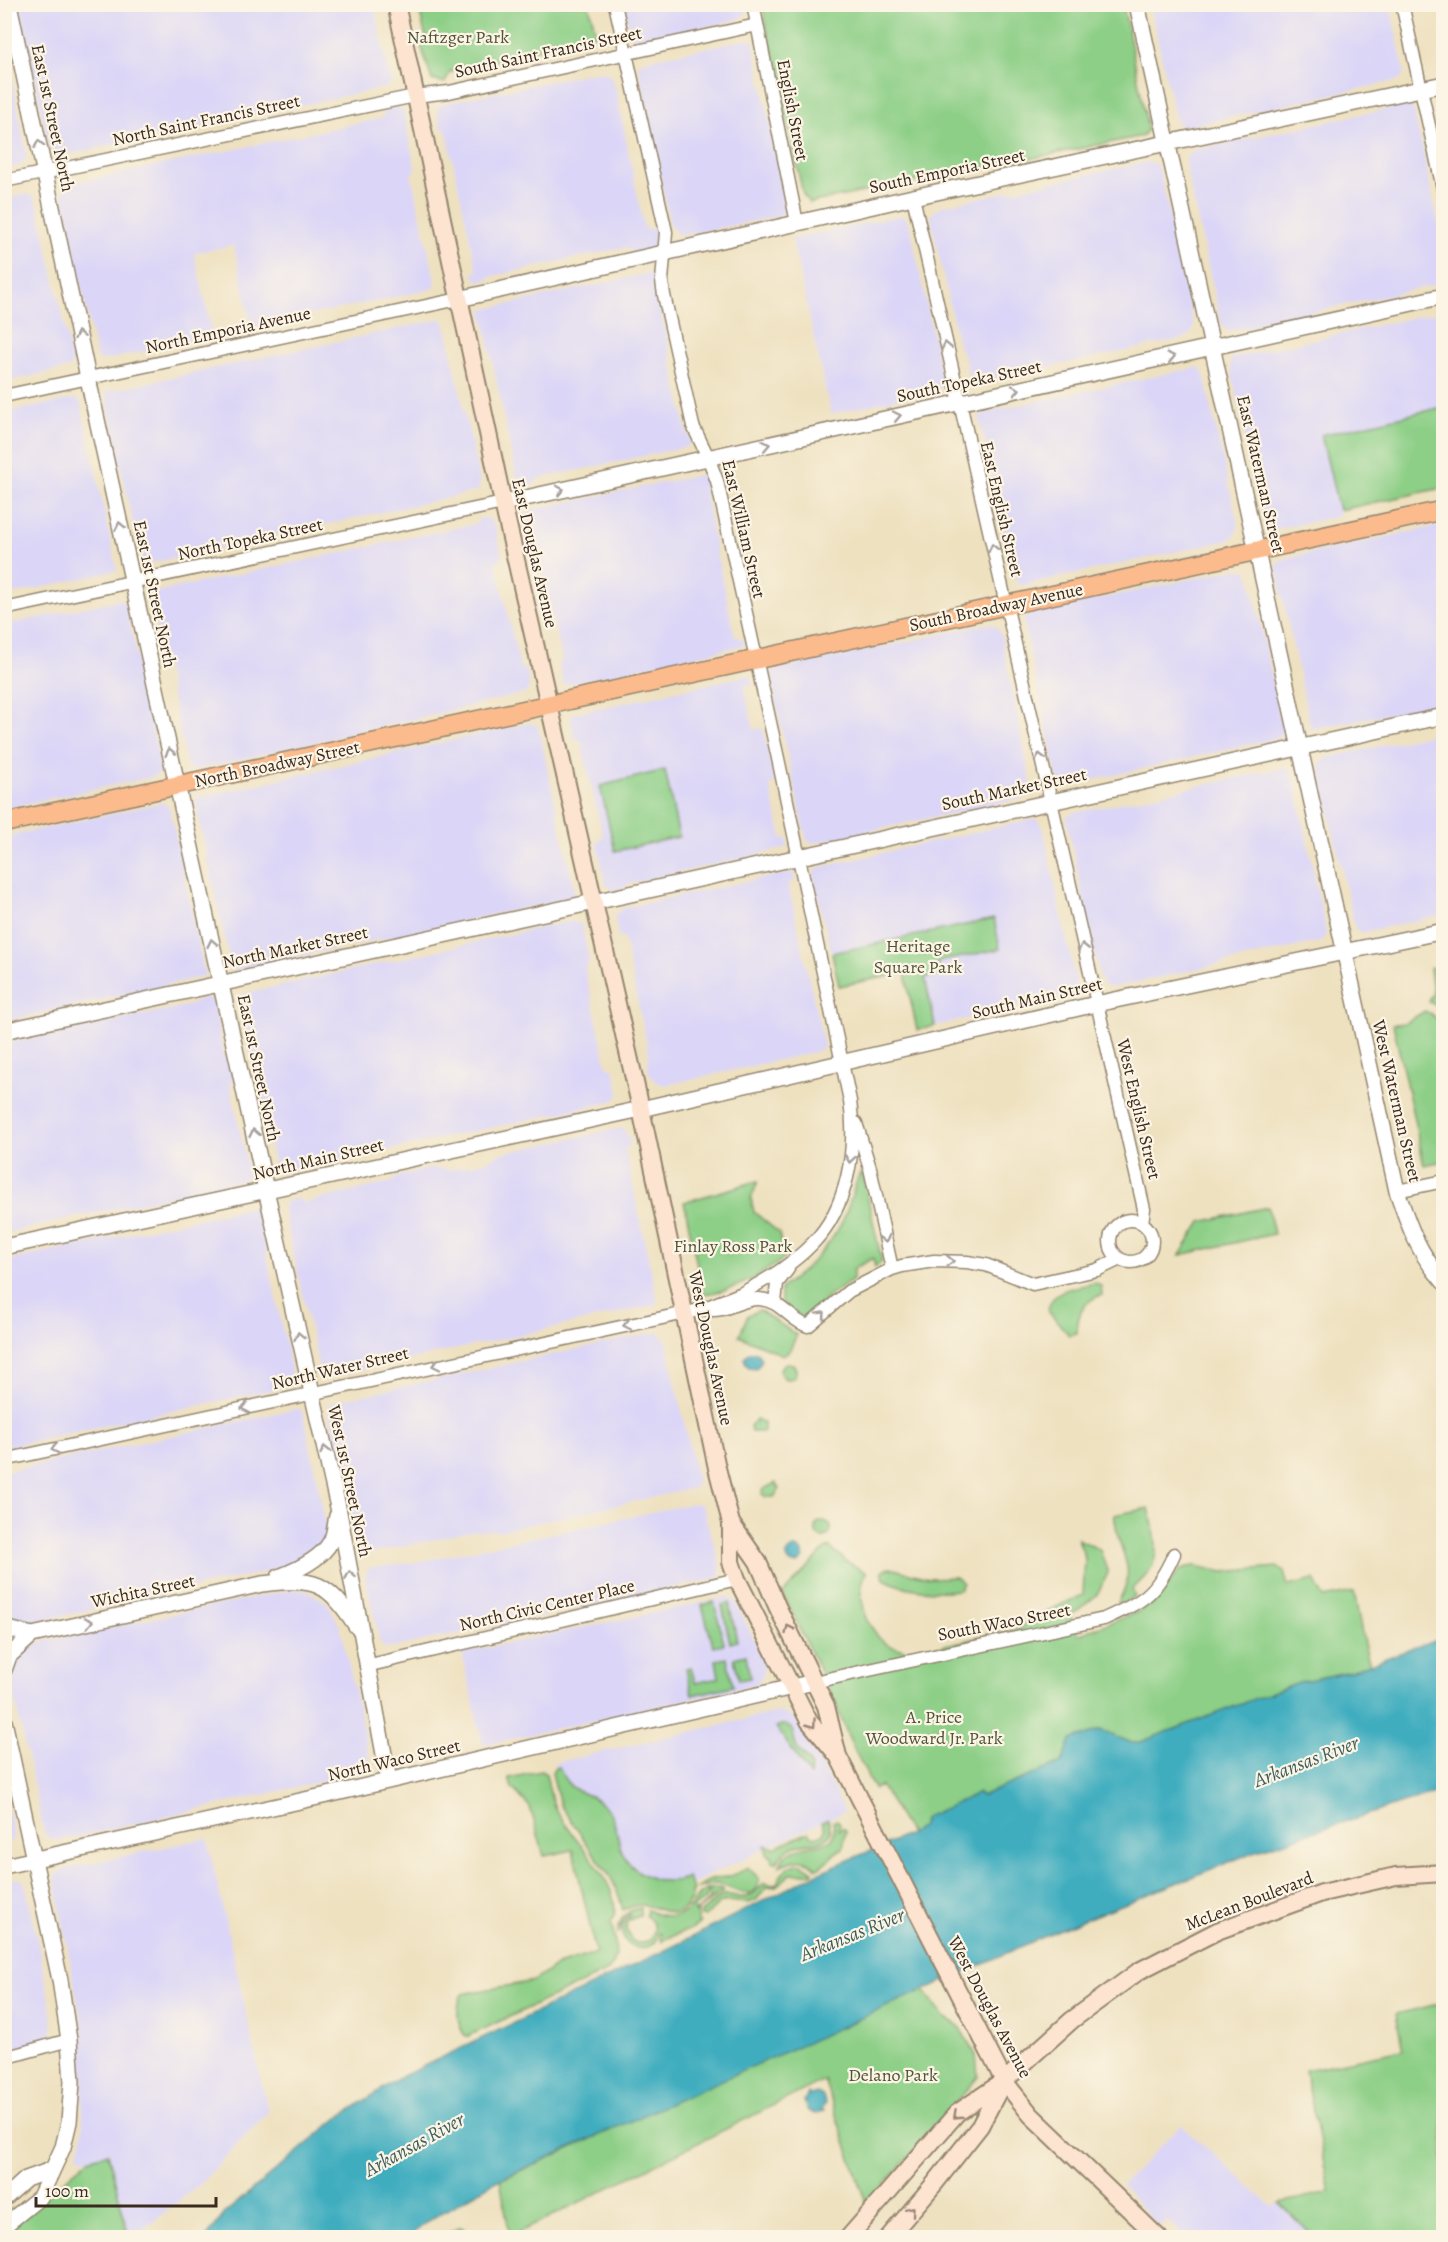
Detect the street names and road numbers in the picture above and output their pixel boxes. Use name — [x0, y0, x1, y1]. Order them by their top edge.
street label: South Saint Francis Street — [452, 20, 644, 84]
street label: East 1st Street North — [26, 42, 80, 194]
street label: English Street — [771, 57, 815, 163]
street label: North Saint Francis Street — [110, 88, 302, 152]
street label: South Emporia Street — [867, 143, 1027, 199]
street label: North Emporia Avenue — [143, 301, 313, 359]
street label: South Topeka Street — [895, 354, 1043, 408]
street label: East Waterman Street — [1231, 393, 1291, 555]
street label: East English Street — [975, 439, 1029, 579]
street label: East William Street — [716, 457, 772, 601]
street label: East Douglas Avenue — [506, 476, 564, 630]
street label: North Topeka Street — [175, 512, 325, 566]
street label: East 1st Street North — [128, 518, 182, 670]
street label: South Broadway Avenue — [907, 577, 1085, 637]
street label: North Broadway Street — [192, 735, 362, 793]
street label: South Market Street — [939, 762, 1089, 816]
street label: North Market Street — [220, 920, 370, 974]
street label: South Main Street — [969, 971, 1105, 1025]
street label: East 1st Street North — [232, 992, 286, 1144]
street label: West Waterman Street — [1366, 1016, 1427, 1185]
street label: West English Street — [1111, 1035, 1167, 1182]
street label: North Main Street — [250, 1132, 386, 1186]
street label: West Douglas Avenue — [683, 1267, 739, 1428]
street label: North Water Street — [269, 1341, 411, 1395]
street label: West 1st Street North — [322, 1402, 378, 1560]
street label: Wichita Street — [88, 1568, 197, 1614]
street label: North Civic Center Place — [457, 1573, 637, 1637]
street label: South Waco Street — [936, 1597, 1073, 1647]
street label: North Waco Street — [325, 1733, 463, 1787]
street label: McLean Boulevard — [1182, 1865, 1317, 1936]
street label: West Douglas Avenue — [942, 1931, 1038, 2082]

